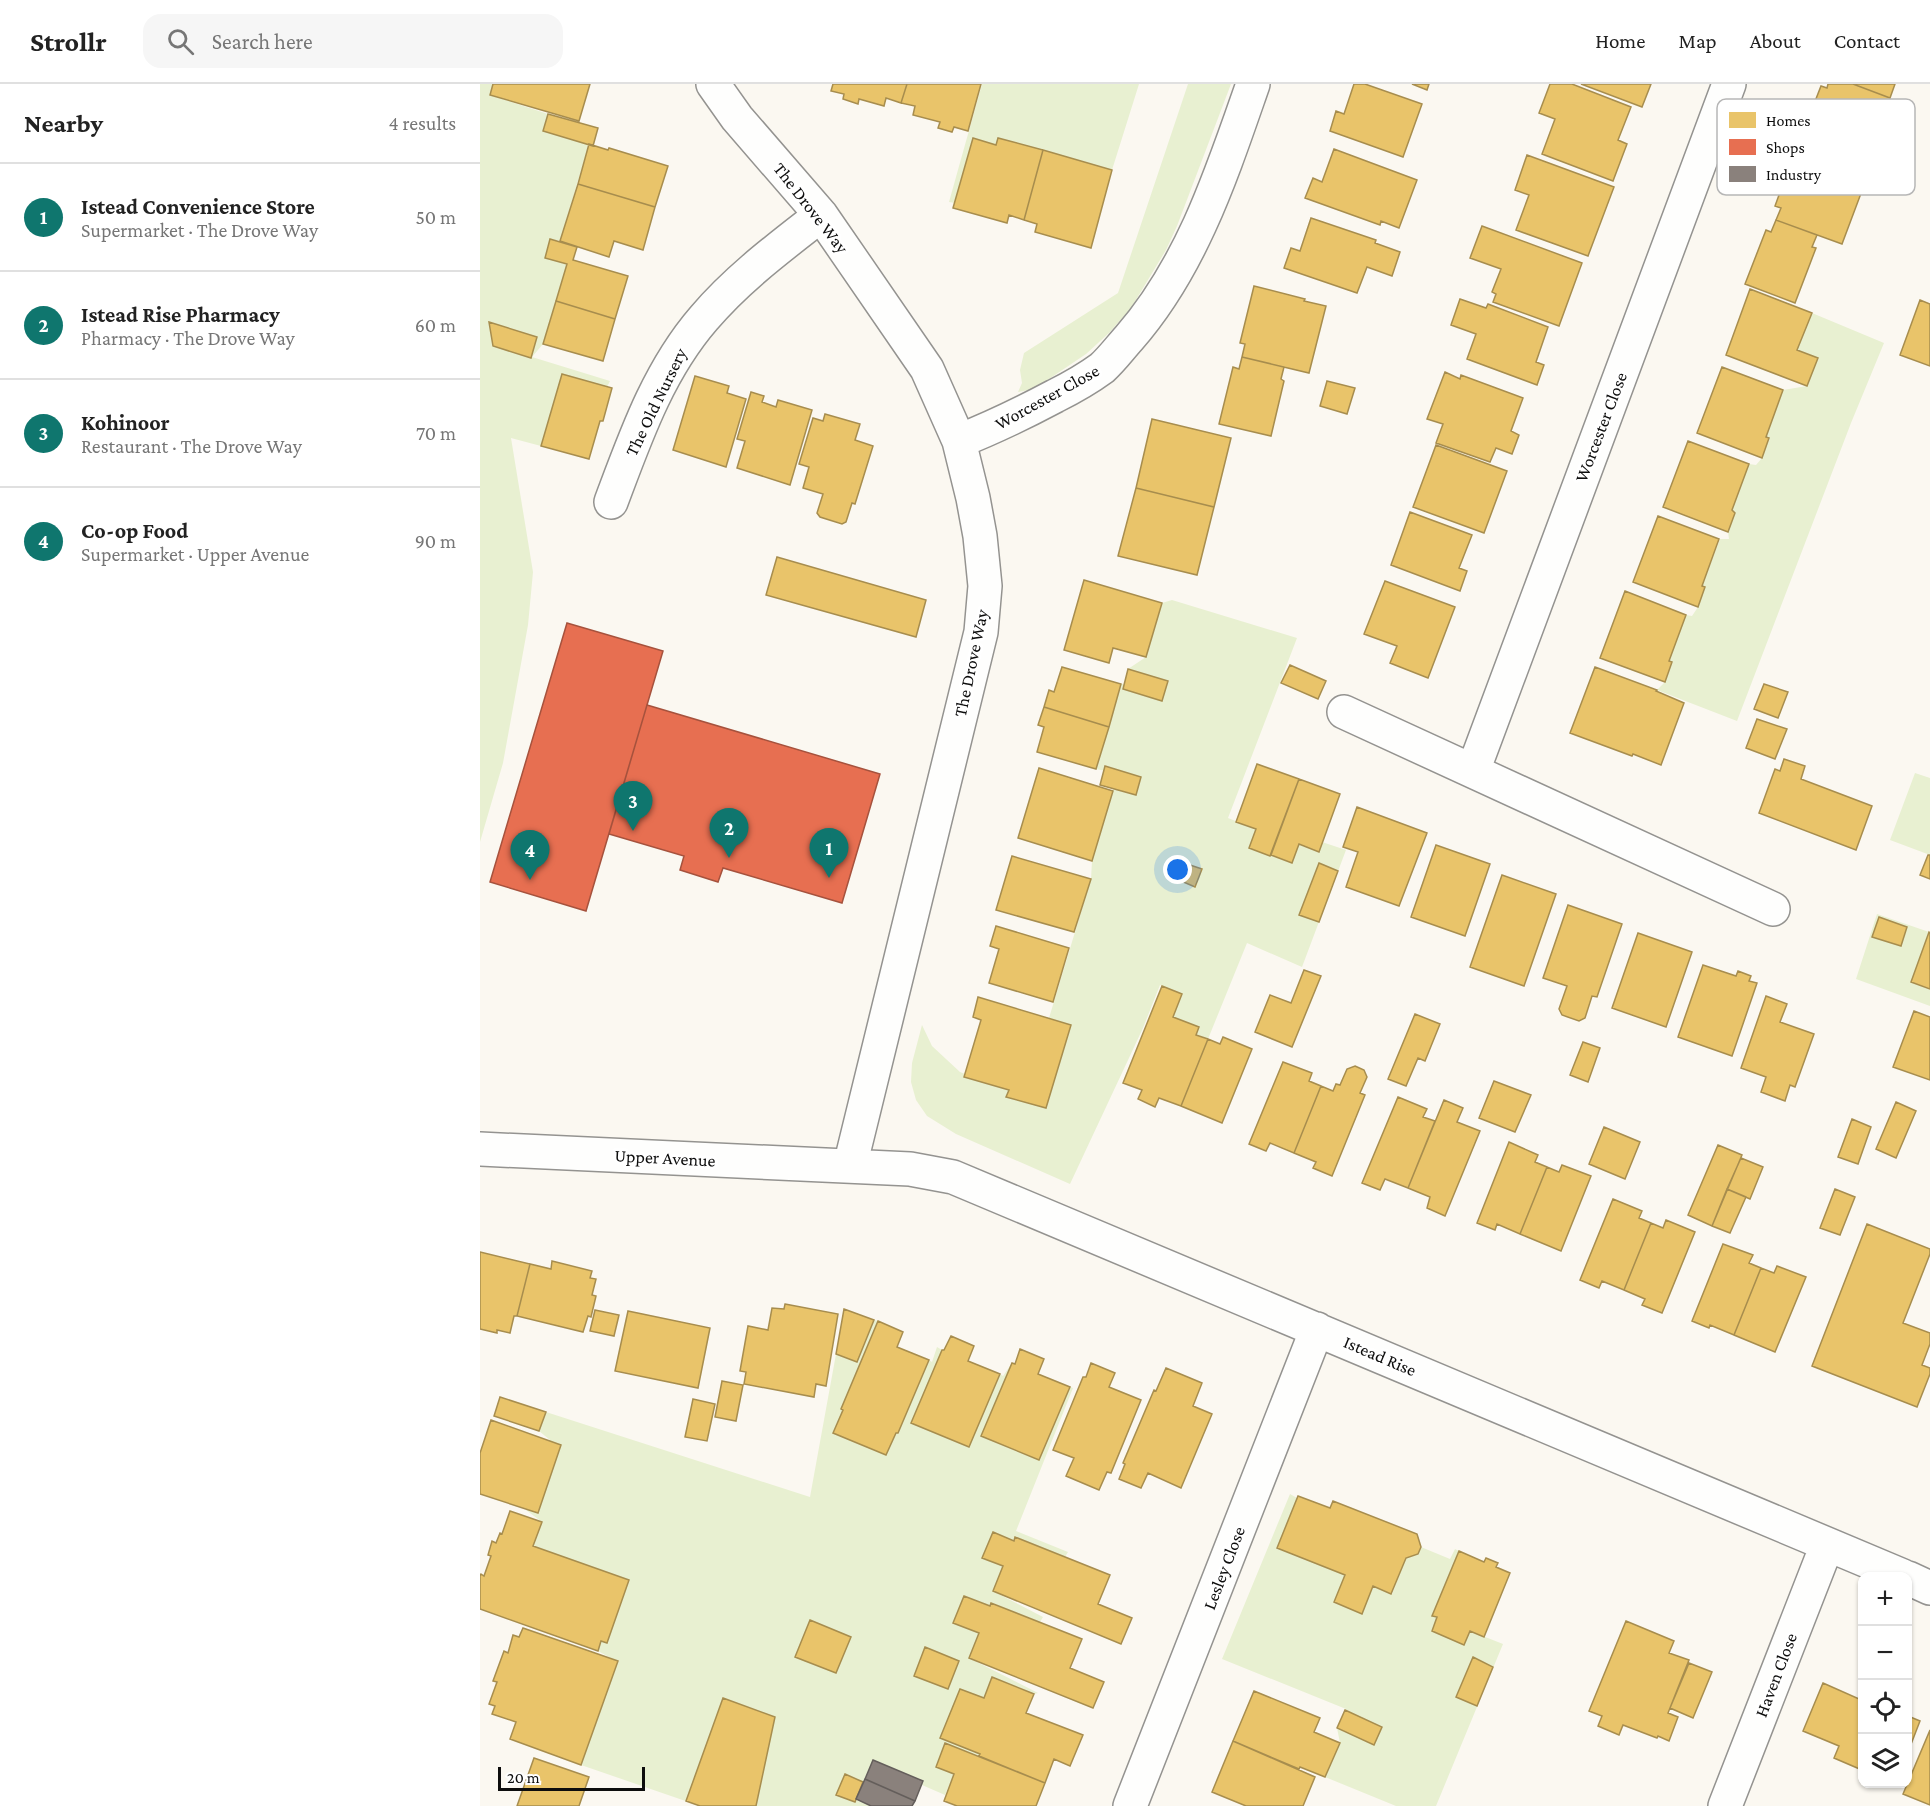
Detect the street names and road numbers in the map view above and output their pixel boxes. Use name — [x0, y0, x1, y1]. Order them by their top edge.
street label: The Drove Way — [769, 159, 853, 258]
street label: The Old Nursery — [621, 344, 691, 459]
street label: Worcester Close — [991, 360, 1103, 434]
street label: Worcester Close — [1571, 369, 1631, 485]
street label: The Drove Way — [950, 607, 992, 719]
street label: Upper Avenue — [614, 1145, 716, 1171]
street label: Istead Rise — [1341, 1332, 1419, 1380]
street label: Lesley Close — [1199, 1524, 1249, 1612]
street label: Haven Close — [1751, 1630, 1801, 1720]

